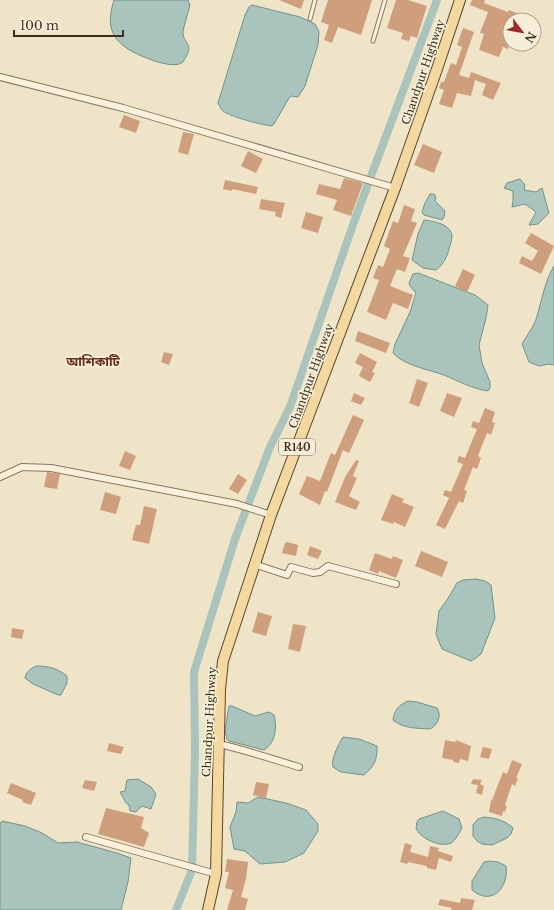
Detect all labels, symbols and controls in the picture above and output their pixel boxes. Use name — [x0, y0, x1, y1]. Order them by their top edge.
scale bar — [14, 12, 123, 38]
north arrow — [502, 12, 542, 52]
street label: Chandpur Highway — [398, 17, 448, 127]
text: 100 m — [20, 18, 59, 33]
text: N — [521, 29, 539, 46]
street label: Chandpur Highway — [286, 322, 336, 430]
district label: আশিকাটি — [65, 353, 121, 370]
road number: R140 — [279, 439, 315, 455]
street label: Chandpur Highway — [199, 666, 219, 778]

